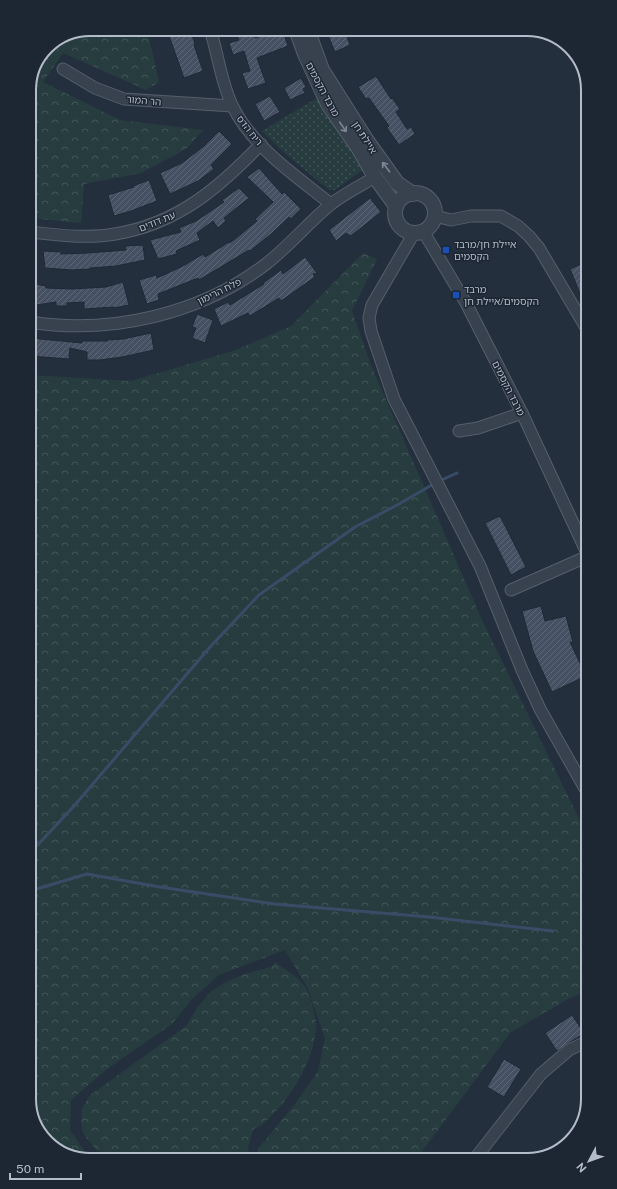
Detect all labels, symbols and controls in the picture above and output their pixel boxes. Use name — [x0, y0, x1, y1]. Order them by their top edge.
street label: מרבד הקסמים — [304, 60, 343, 119]
street label: הר המור — [126, 93, 162, 107]
street label: ריח הדס — [235, 113, 265, 147]
street label: איילת חן — [350, 118, 380, 156]
one-way arrow — [339, 121, 347, 132]
one-way arrow — [382, 161, 390, 172]
street label: עת דודים — [137, 208, 177, 234]
place label: איילת חן/מרבד הקסמים — [454, 238, 516, 262]
marker: איילת חן/מרבד הקסמים — [441, 245, 451, 255]
street label: פלח הרימון — [195, 275, 243, 307]
place label: מרבד הקסמים/איילת חן — [464, 283, 539, 307]
marker: מרבד הקסמים/איילת חן — [451, 290, 461, 300]
street label: מרבד הקסמים — [490, 359, 528, 418]
north arrow — [569, 1141, 609, 1181]
scale bar — [10, 1155, 81, 1181]
text: N — [574, 1160, 589, 1175]
text: 50 m — [16, 1162, 44, 1176]

